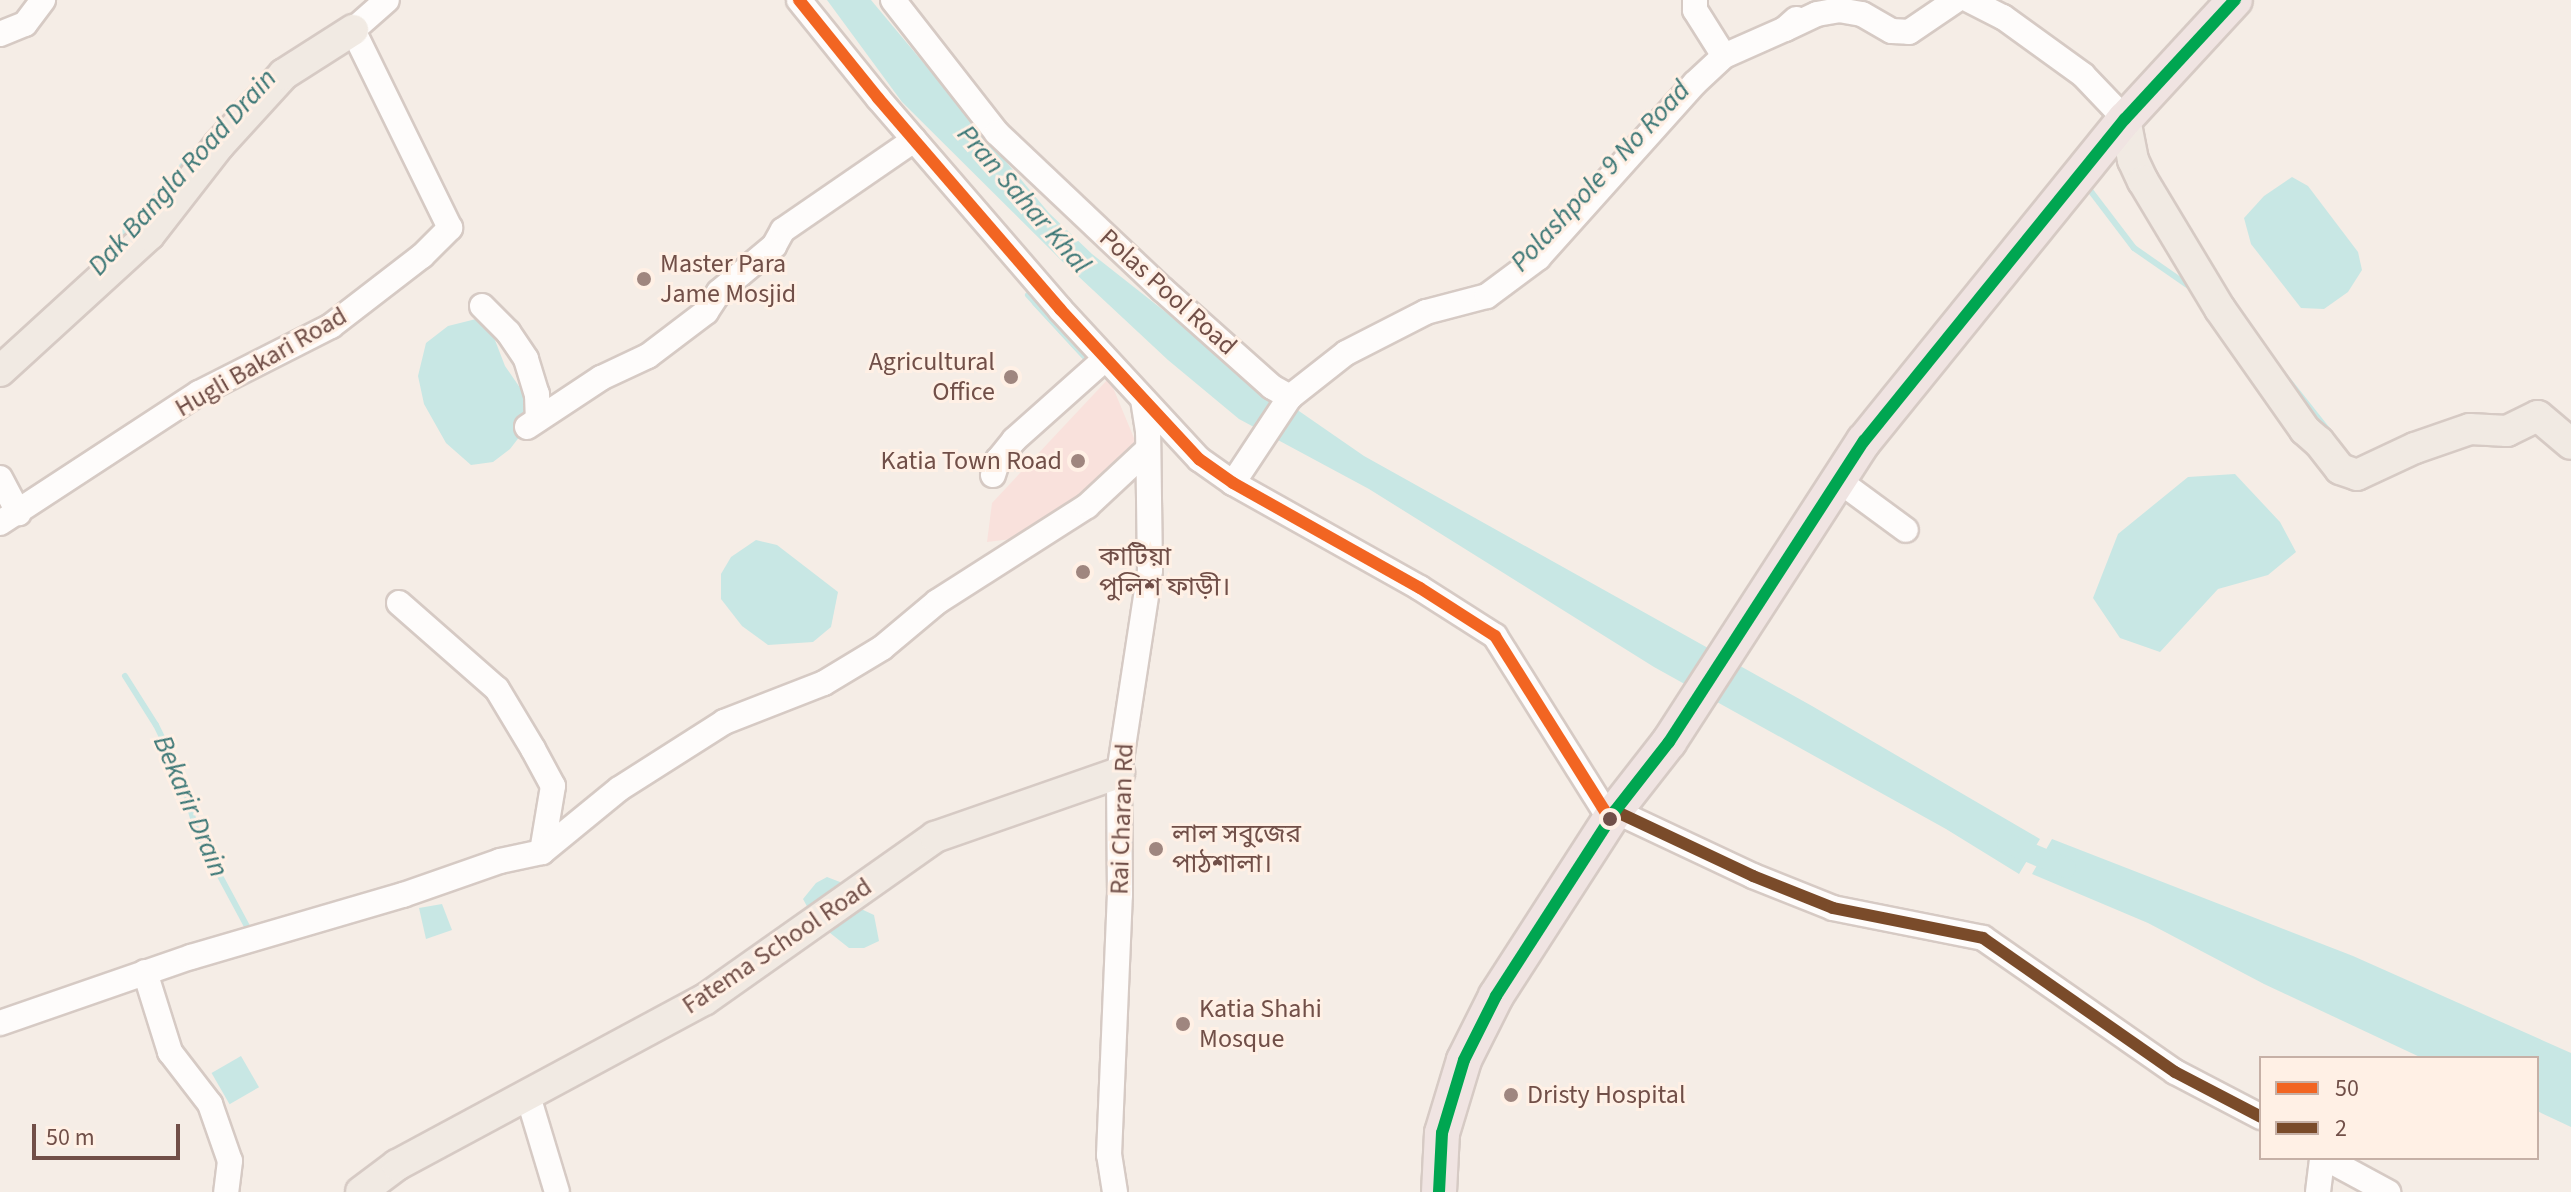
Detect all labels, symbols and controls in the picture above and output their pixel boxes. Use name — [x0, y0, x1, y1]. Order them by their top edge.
water label: Dak Bangla Road Drain — [80, 62, 284, 282]
water label: Polashpole 9 No Road — [1503, 74, 1697, 278]
water label: Pran Sahar Khal — [950, 118, 1098, 280]
street label: Polas Pool Road — [1093, 222, 1243, 362]
place label: Master Para Jame Mosjid — [660, 248, 796, 310]
marker: Master Para Jame Mosjid — [635, 270, 653, 288]
street label: Hugli Bakari Road — [170, 300, 352, 424]
place label: Agricultural Office — [869, 346, 995, 408]
marker: Agricultural Office — [1002, 368, 1020, 386]
place label: Katia Town Road — [881, 445, 1062, 477]
marker: Katia Town Road — [1069, 452, 1087, 470]
place label: কাটিয়া পুলিশ ফাড়ী। — [1099, 541, 1230, 602]
marker: কাটিয়া পুলিশ ফাড়ী। — [1074, 563, 1092, 581]
water label: Bekarir Drain — [146, 730, 236, 882]
street label: Rai Charan Rd — [1104, 743, 1140, 895]
unlabelled marker — [1602, 811, 1618, 827]
place label: লাল সবুজের পাঠশালা। — [1172, 818, 1301, 880]
marker: লাল সবুজের পাঠশালা। — [1147, 840, 1165, 858]
street label: Fatema School Road — [676, 871, 878, 1021]
place label: Katia Shahi Mosque — [1199, 993, 1322, 1054]
marker: Katia Shahi Mosque — [1174, 1015, 1192, 1033]
legend — [2259, 1056, 2539, 1160]
text: 50 — [2335, 1071, 2359, 1106]
place label: Dristy Hospital — [1527, 1079, 1686, 1111]
marker: Dristy Hospital — [1502, 1086, 1520, 1104]
scale bar — [36, 1108, 184, 1158]
text: 2 — [2335, 1111, 2347, 1146]
text: 50 m — [46, 1120, 95, 1155]

